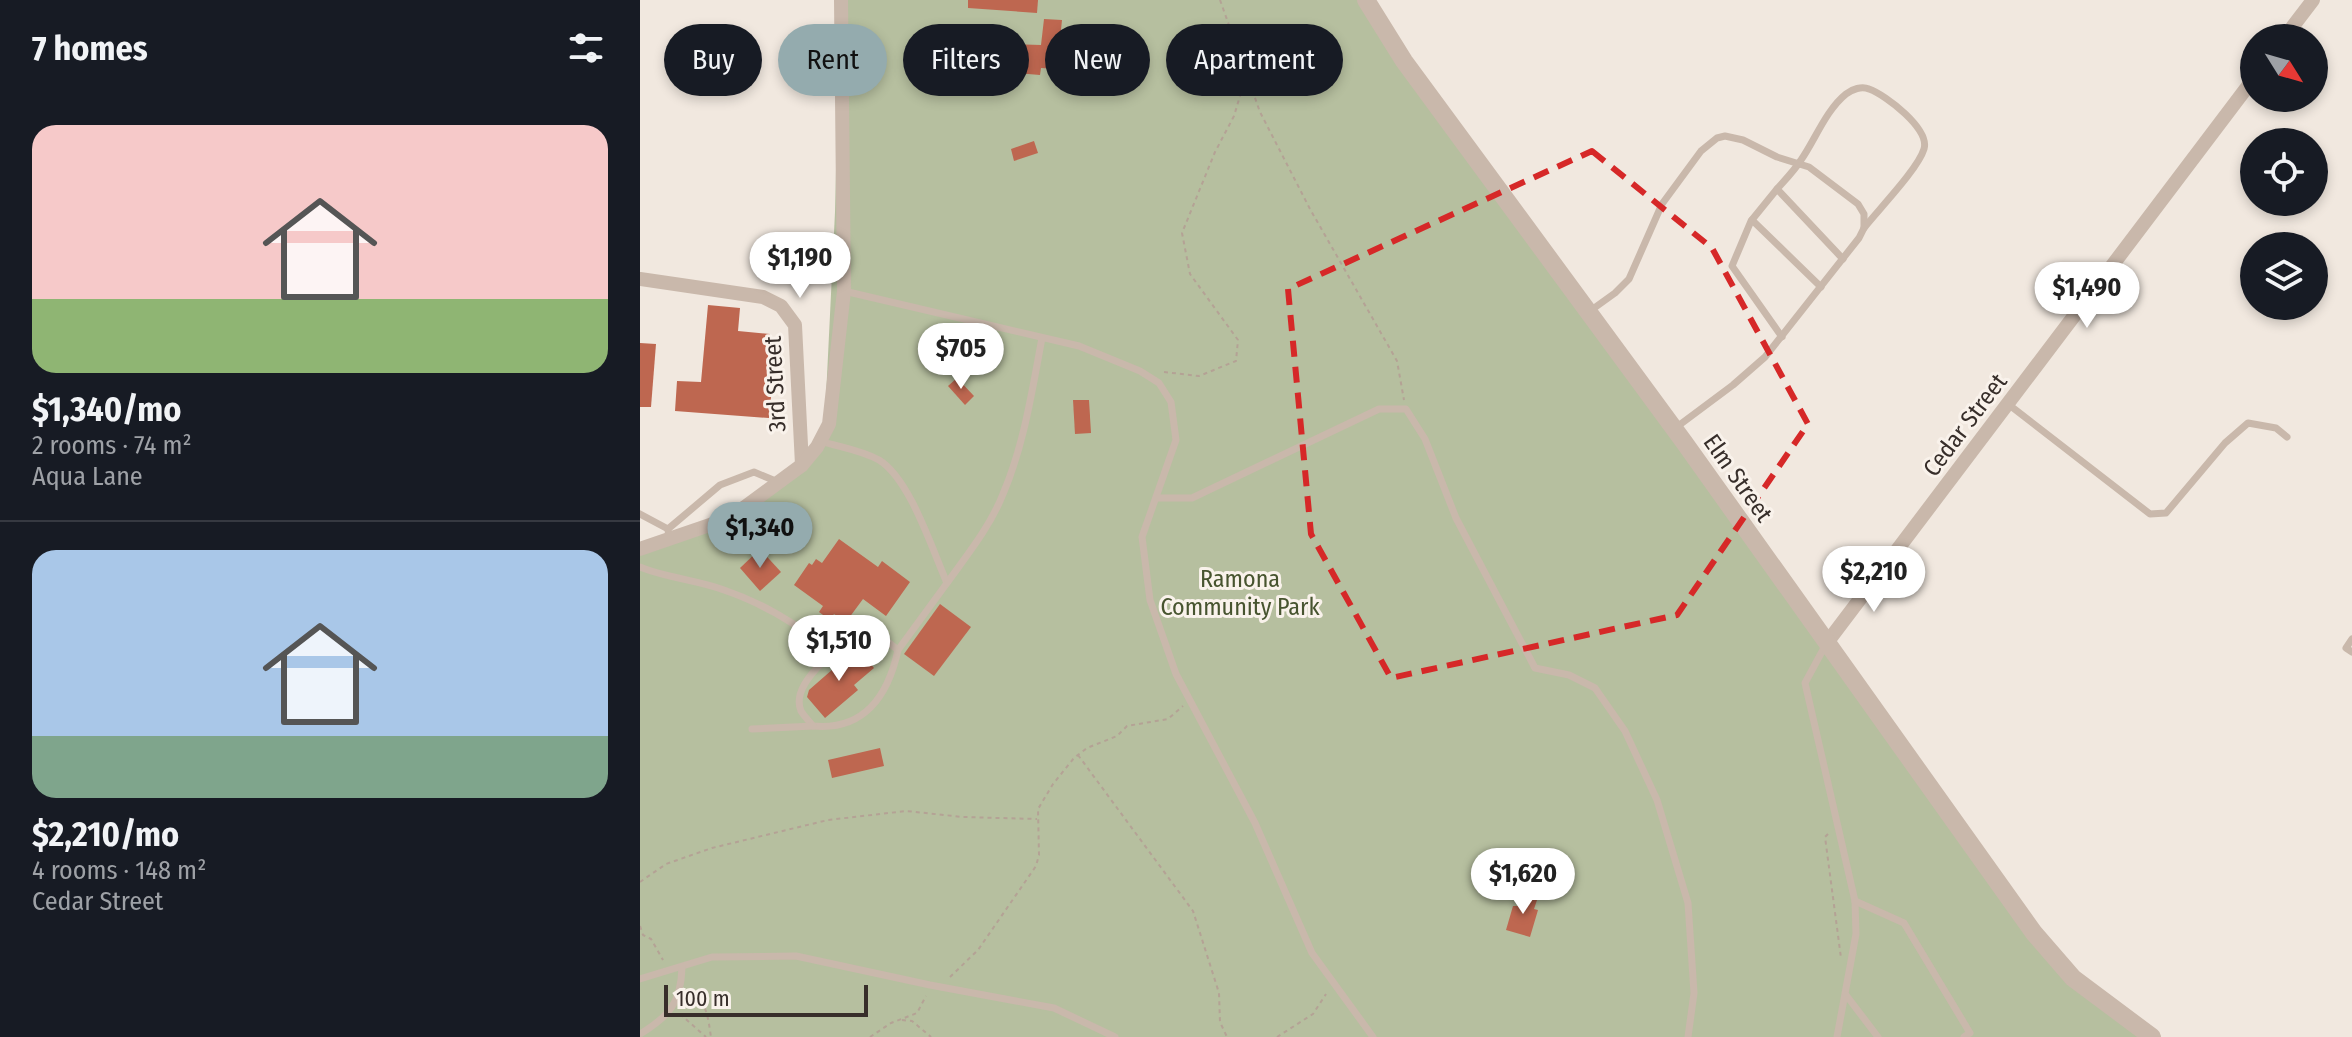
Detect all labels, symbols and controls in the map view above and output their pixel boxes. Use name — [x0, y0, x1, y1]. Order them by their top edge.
chip: Buy — [664, 24, 762, 96]
chip: Rent — [778, 24, 887, 96]
chip: Filters — [903, 24, 1029, 96]
chip: New — [1045, 24, 1150, 96]
chip: Apartment — [1166, 24, 1343, 96]
north arrow — [2240, 24, 2328, 112]
map controls — [2240, 24, 2328, 320]
icon: filters — [564, 26, 608, 70]
text: 7 homes — [32, 28, 148, 69]
button: locate — [2240, 128, 2328, 216]
icon: home — [248, 177, 392, 321]
pin: $1,190 — [735, 232, 865, 300]
button: layers — [2240, 232, 2328, 320]
text: $1,190 — [768, 242, 832, 273]
pin: $1,490 — [2022, 262, 2152, 330]
text: $1,490 — [2053, 272, 2121, 303]
pin: $705 — [914, 323, 1008, 391]
text: $705 — [936, 333, 986, 364]
street label: 3rd Street — [758, 335, 791, 433]
street label: Cedar Street — [1917, 368, 2013, 482]
text: $1,340/mo — [32, 389, 181, 430]
street label: Elm Street — [1698, 429, 1778, 527]
text: 2 rooms · 74 m² — [32, 430, 192, 461]
text: Aqua Lane — [32, 461, 143, 492]
pin: $1,340 — [695, 502, 825, 570]
text: $1,340 — [725, 512, 795, 543]
pin: $2,210 — [1809, 546, 1939, 614]
text: $2,210 — [1840, 556, 1908, 587]
park label: Ramona Community Park — [1160, 565, 1320, 621]
icon: home — [248, 602, 392, 746]
pin: $1,510 — [774, 615, 904, 683]
text: $1,510 — [806, 625, 872, 656]
text: $2,210/mo — [32, 814, 179, 855]
pin: $1,620 — [1458, 848, 1588, 916]
text: 4 rooms · 148 m² — [32, 855, 206, 886]
text: $1,620 — [1489, 858, 1557, 889]
text: Cedar Street — [32, 886, 163, 917]
scale bar — [664, 981, 868, 1017]
text: 100 m — [676, 985, 730, 1012]

